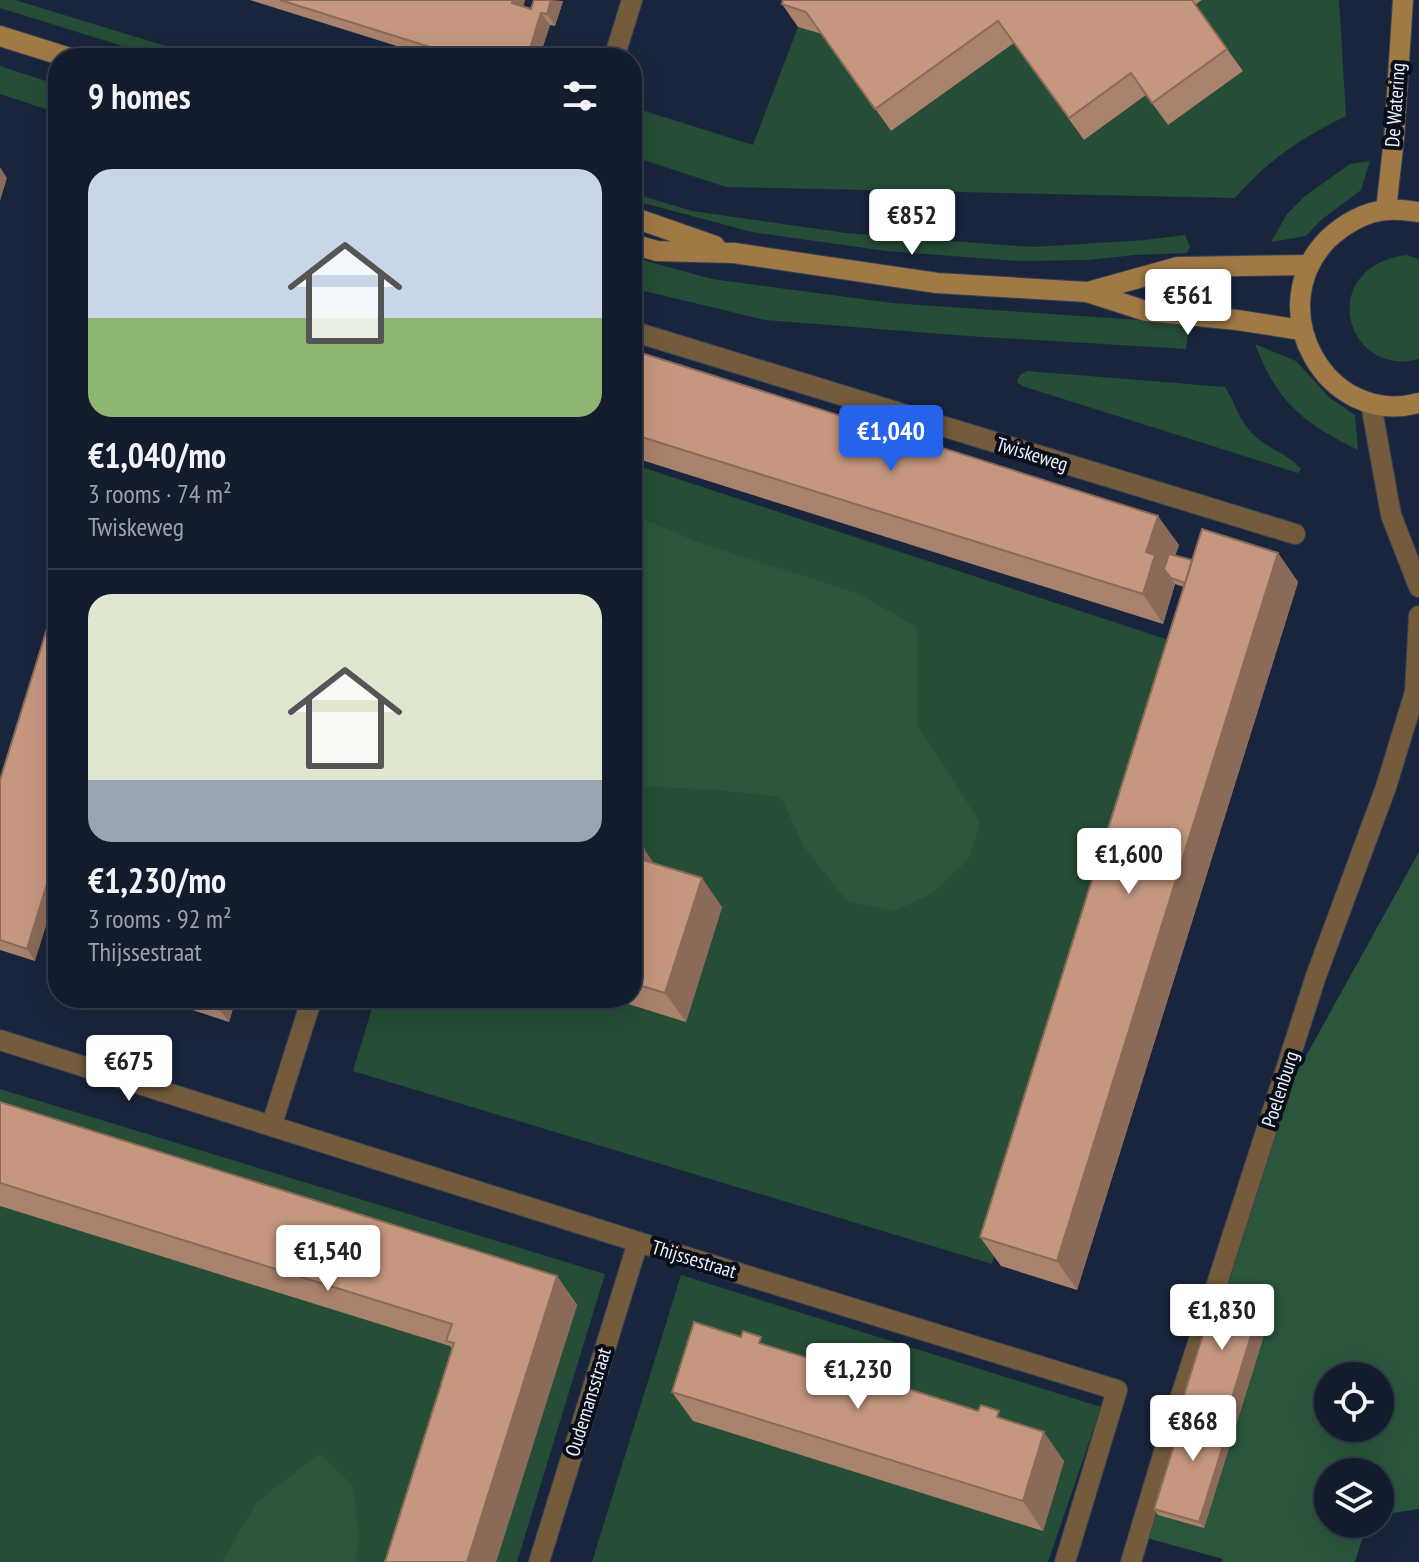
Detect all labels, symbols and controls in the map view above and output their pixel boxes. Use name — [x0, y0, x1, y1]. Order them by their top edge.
street label: De Watering — [1379, 62, 1411, 148]
text: 9 homes — [88, 74, 191, 118]
icon: filters — [558, 74, 602, 118]
pin: €852 — [865, 189, 959, 257]
text: €852 — [887, 198, 937, 231]
icon: home — [273, 221, 417, 365]
pin: €561 — [1141, 269, 1235, 337]
text: €561 — [1163, 278, 1213, 311]
pin: €1,040 — [826, 405, 956, 473]
text: €1,040 — [857, 414, 925, 447]
street label: Twiskeweg — [993, 431, 1071, 477]
text: €1,040/mo — [88, 433, 226, 477]
text: 3 rooms · 74 m² — [88, 477, 232, 510]
text: Twiskeweg — [88, 510, 184, 543]
icon: home — [273, 646, 417, 790]
pin: €1,600 — [1064, 828, 1194, 896]
text: €1,600 — [1095, 837, 1163, 870]
text: €1,230/mo — [88, 858, 226, 902]
text: 3 rooms · 92 m² — [88, 902, 232, 935]
text: Thijssestraat — [88, 935, 202, 968]
pin: €675 — [82, 1035, 176, 1103]
text: €675 — [104, 1044, 154, 1077]
street label: Poelenburg — [1256, 1048, 1304, 1130]
pin: €1,540 — [263, 1225, 393, 1293]
text: €1,540 — [294, 1234, 362, 1267]
street label: Thijssestraat — [648, 1234, 740, 1284]
pin: €1,830 — [1157, 1284, 1287, 1352]
text: €1,830 — [1188, 1293, 1256, 1326]
pin: €1,230 — [793, 1343, 923, 1411]
street label: Oudemansstraat — [559, 1344, 617, 1460]
text: €1,230 — [824, 1352, 892, 1385]
map controls — [1314, 1362, 1394, 1538]
button: locate — [1314, 1362, 1394, 1442]
pin: €868 — [1146, 1395, 1240, 1463]
text: €868 — [1168, 1404, 1218, 1437]
button: layers — [1314, 1458, 1394, 1538]

